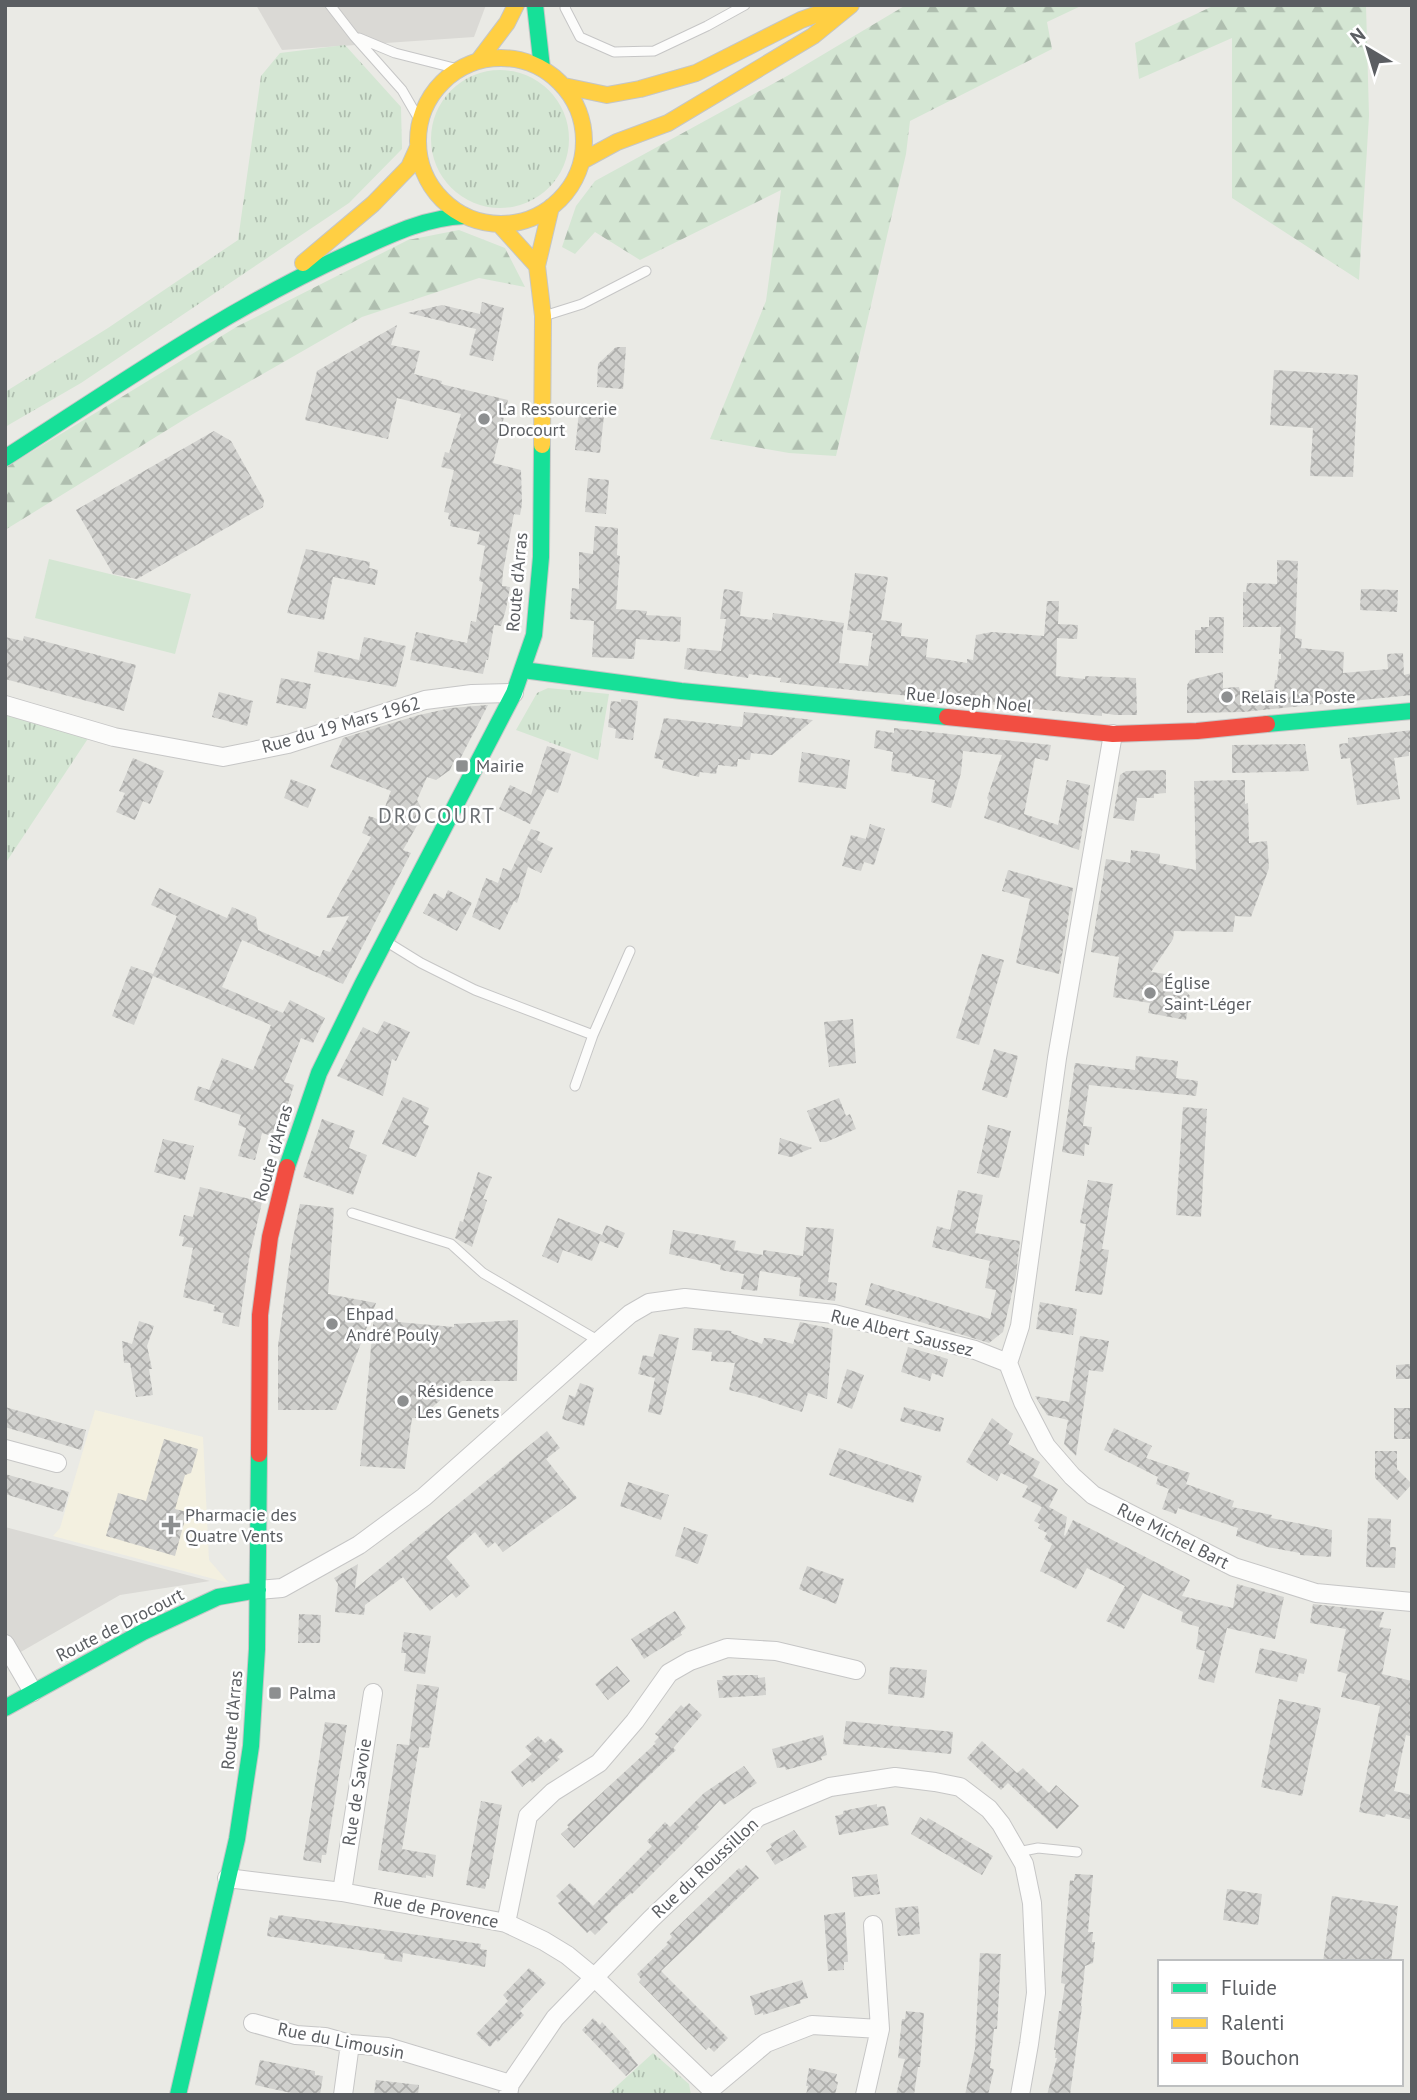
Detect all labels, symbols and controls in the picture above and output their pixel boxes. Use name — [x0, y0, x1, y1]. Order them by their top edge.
north arrow — [1333, 14, 1403, 84]
text: N — [1345, 22, 1370, 49]
place label: La Ressourcerie Drocourt — [498, 397, 617, 441]
marker: La Ressourcerie Drocourt — [476, 411, 492, 427]
street label: Route d'Arras — [501, 531, 532, 633]
street label: Rue Joseph Noel — [905, 681, 1034, 718]
place label: Relais La Poste — [1241, 685, 1356, 708]
marker: Relais La Poste — [1219, 689, 1235, 705]
street label: Rue du 19 Mars 1962 — [259, 691, 423, 758]
place label: Mairie — [476, 754, 524, 777]
marker: Mairie — [454, 758, 470, 774]
district label: DROCOURT — [378, 802, 496, 829]
place label: Église Saint-Léger — [1164, 971, 1251, 1015]
marker: Église Saint-Léger — [1142, 985, 1158, 1001]
street label: Route d'Arras — [248, 1102, 297, 1204]
place label: Ehpad André Pouly — [346, 1302, 439, 1346]
street label: Rue Albert Saussez — [828, 1304, 976, 1361]
marker: Ehpad André Pouly — [324, 1316, 340, 1332]
place label: Résidence Les Genets — [417, 1379, 500, 1423]
marker: Résidence Les Genets — [395, 1393, 411, 1409]
street label: Rue Michel Bart — [1113, 1497, 1233, 1574]
place label: Pharmacie des Quatre Vents — [185, 1503, 297, 1547]
marker: Pharmacie des Quatre Vents — [163, 1517, 179, 1533]
street label: Route de Drocourt — [52, 1583, 187, 1667]
street label: Route d'Arras — [216, 1669, 247, 1771]
place label: Palma — [289, 1681, 336, 1704]
marker: Palma — [267, 1685, 283, 1701]
street label: Rue de Savoie — [337, 1737, 376, 1847]
street label: Rue du Roussillon — [647, 1812, 763, 1923]
street label: Rue de Provence — [372, 1886, 501, 1933]
legend — [1158, 1960, 1403, 2086]
text: Fluide — [1221, 1974, 1277, 2001]
text: Ralenti — [1221, 2009, 1285, 2036]
street label: Rue du Limousin — [276, 2017, 406, 2064]
text: Bouchon — [1221, 2044, 1300, 2071]

